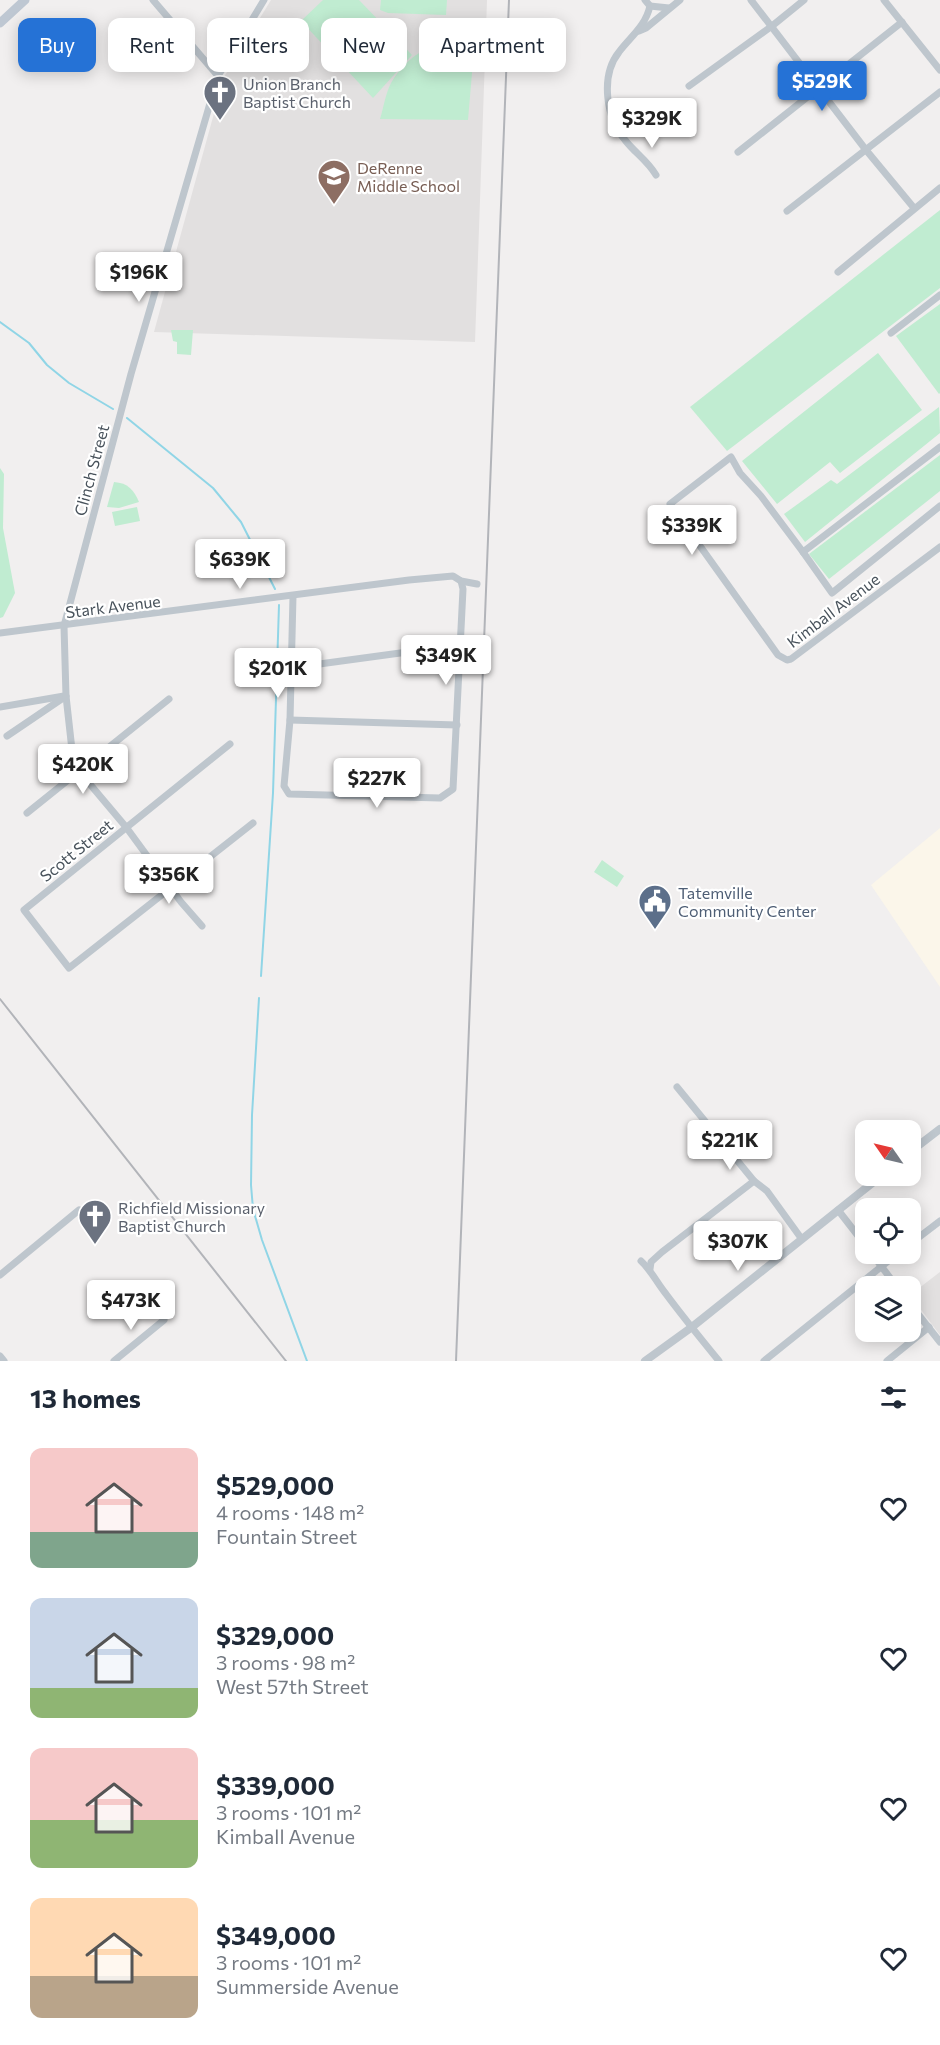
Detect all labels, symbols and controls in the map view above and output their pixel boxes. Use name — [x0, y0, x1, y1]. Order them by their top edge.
chip: Buy — [18, 18, 96, 72]
chip: Rent — [108, 18, 195, 72]
chip: Filters — [207, 18, 309, 72]
chip: New — [321, 18, 407, 72]
chip: Apartment — [419, 18, 566, 72]
pin: $529K — [780, 61, 864, 112]
text: $529K — [792, 68, 852, 92]
church icon: Union Branch Baptist Church — [202, 74, 238, 121]
place label: Union Branch Baptist Church — [243, 74, 351, 111]
pin: $329K — [610, 98, 694, 149]
text: $329K — [622, 105, 682, 129]
school or university icon: DeRenne Middle School — [316, 158, 352, 205]
place label: DeRenne Middle School — [357, 158, 460, 195]
pin: $196K — [97, 252, 181, 303]
text: $196K — [109, 259, 169, 283]
street label: Clinch Street — [70, 422, 112, 518]
pin: $339K — [650, 505, 734, 556]
text: $339K — [662, 512, 722, 536]
pin: $639K — [198, 539, 282, 590]
text: $639K — [209, 546, 271, 570]
street label: Kimball Avenue — [783, 569, 883, 651]
street label: Stark Avenue — [64, 591, 162, 621]
pin: $349K — [404, 635, 488, 686]
text: $349K — [415, 642, 477, 666]
pin: $201K — [236, 648, 320, 699]
text: $201K — [248, 655, 308, 679]
pin: $420K — [41, 744, 125, 795]
text: $420K — [52, 751, 114, 775]
pin: $227K — [335, 758, 419, 809]
text: $227K — [347, 765, 407, 789]
street label: Scott Street — [36, 815, 117, 885]
pin: $356K — [127, 854, 211, 905]
text: $356K — [138, 861, 200, 885]
public building icon: Tatemville Community Center — [637, 883, 673, 930]
place label: Tatemville Community Center — [678, 883, 817, 920]
pin: $221K — [688, 1120, 772, 1171]
north arrow — [855, 1120, 921, 1186]
map controls — [855, 1120, 921, 1342]
text: $221K — [701, 1127, 759, 1151]
church icon: Richfield Missionary Baptist Church — [77, 1198, 113, 1245]
place label: Richfield Missionary Baptist Church — [118, 1198, 265, 1235]
button: locate — [855, 1198, 921, 1264]
pin: $307K — [696, 1221, 780, 1272]
text: $307K — [707, 1228, 769, 1252]
button: layers — [855, 1276, 921, 1342]
pin: $473K — [89, 1280, 173, 1331]
text: $473K — [101, 1287, 161, 1311]
icon: filters — [877, 1381, 910, 1414]
text: 13 homes — [30, 1382, 141, 1413]
text: $529,000 — [216, 1469, 334, 1500]
icon: home — [78, 1472, 150, 1544]
icon: heart — [877, 1492, 910, 1525]
text: 4 rooms · 148 m² — [216, 1500, 364, 1524]
text: Fountain Street — [216, 1524, 357, 1548]
text: $329,000 — [216, 1619, 334, 1650]
icon: home — [78, 1622, 150, 1694]
icon: heart — [877, 1642, 910, 1675]
text: 3 rooms · 98 m² — [216, 1650, 355, 1674]
text: West 57th Street — [216, 1674, 369, 1698]
text: $339,000 — [216, 1769, 335, 1800]
icon: home — [78, 1772, 150, 1844]
icon: heart — [877, 1792, 910, 1825]
text: 3 rooms · 101 m² — [216, 1800, 361, 1824]
text: Kimball Avenue — [216, 1824, 355, 1848]
text: $349,000 — [216, 1919, 336, 1950]
icon: home — [78, 1922, 150, 1994]
icon: heart — [877, 1942, 910, 1975]
text: 3 rooms · 101 m² — [216, 1950, 361, 1974]
text: Summerside Avenue — [216, 1974, 399, 1998]

